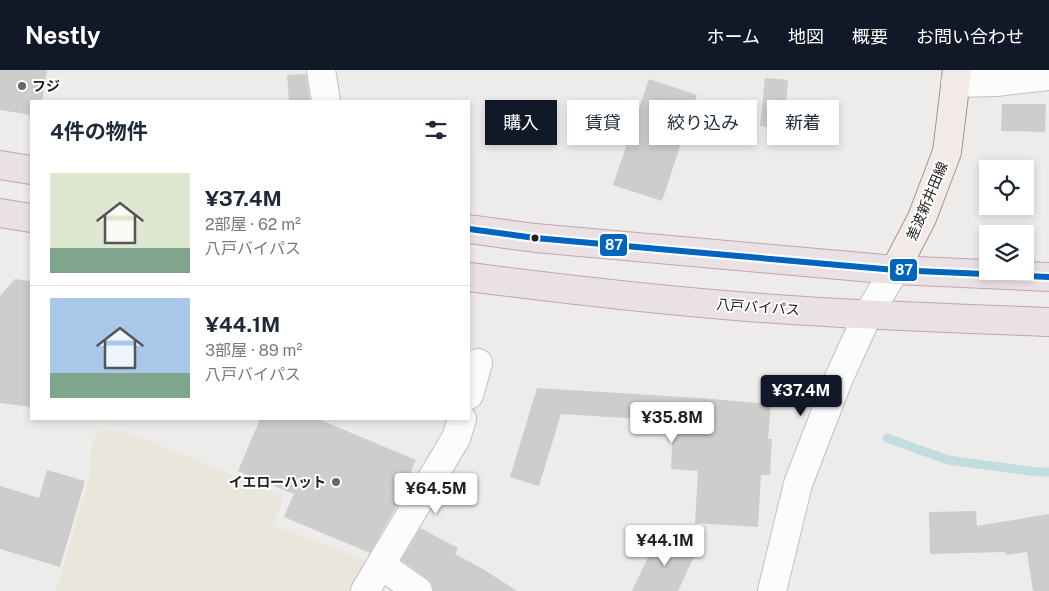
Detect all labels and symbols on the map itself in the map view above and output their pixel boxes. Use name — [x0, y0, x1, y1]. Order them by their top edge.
place label: フジ — [32, 78, 60, 94]
marker: フジ — [16, 80, 28, 92]
street label: 差波新井田線 — [903, 159, 951, 243]
unlabelled marker — [530, 233, 540, 243]
line badge: 87 — [599, 233, 628, 257]
text: 87 — [605, 237, 623, 253]
line badge: 87 — [889, 258, 918, 282]
text: 87 — [895, 262, 913, 278]
street label: 八戸バイパス — [716, 296, 800, 318]
pin: ¥37.4M — [760, 374, 842, 417]
pin: ¥35.8M — [631, 402, 713, 444]
pin: ¥64.5M — [395, 472, 477, 515]
place label: イエローハット — [228, 474, 326, 490]
marker: イエローハット — [330, 476, 342, 488]
pin: ¥44.1M — [624, 524, 706, 567]

